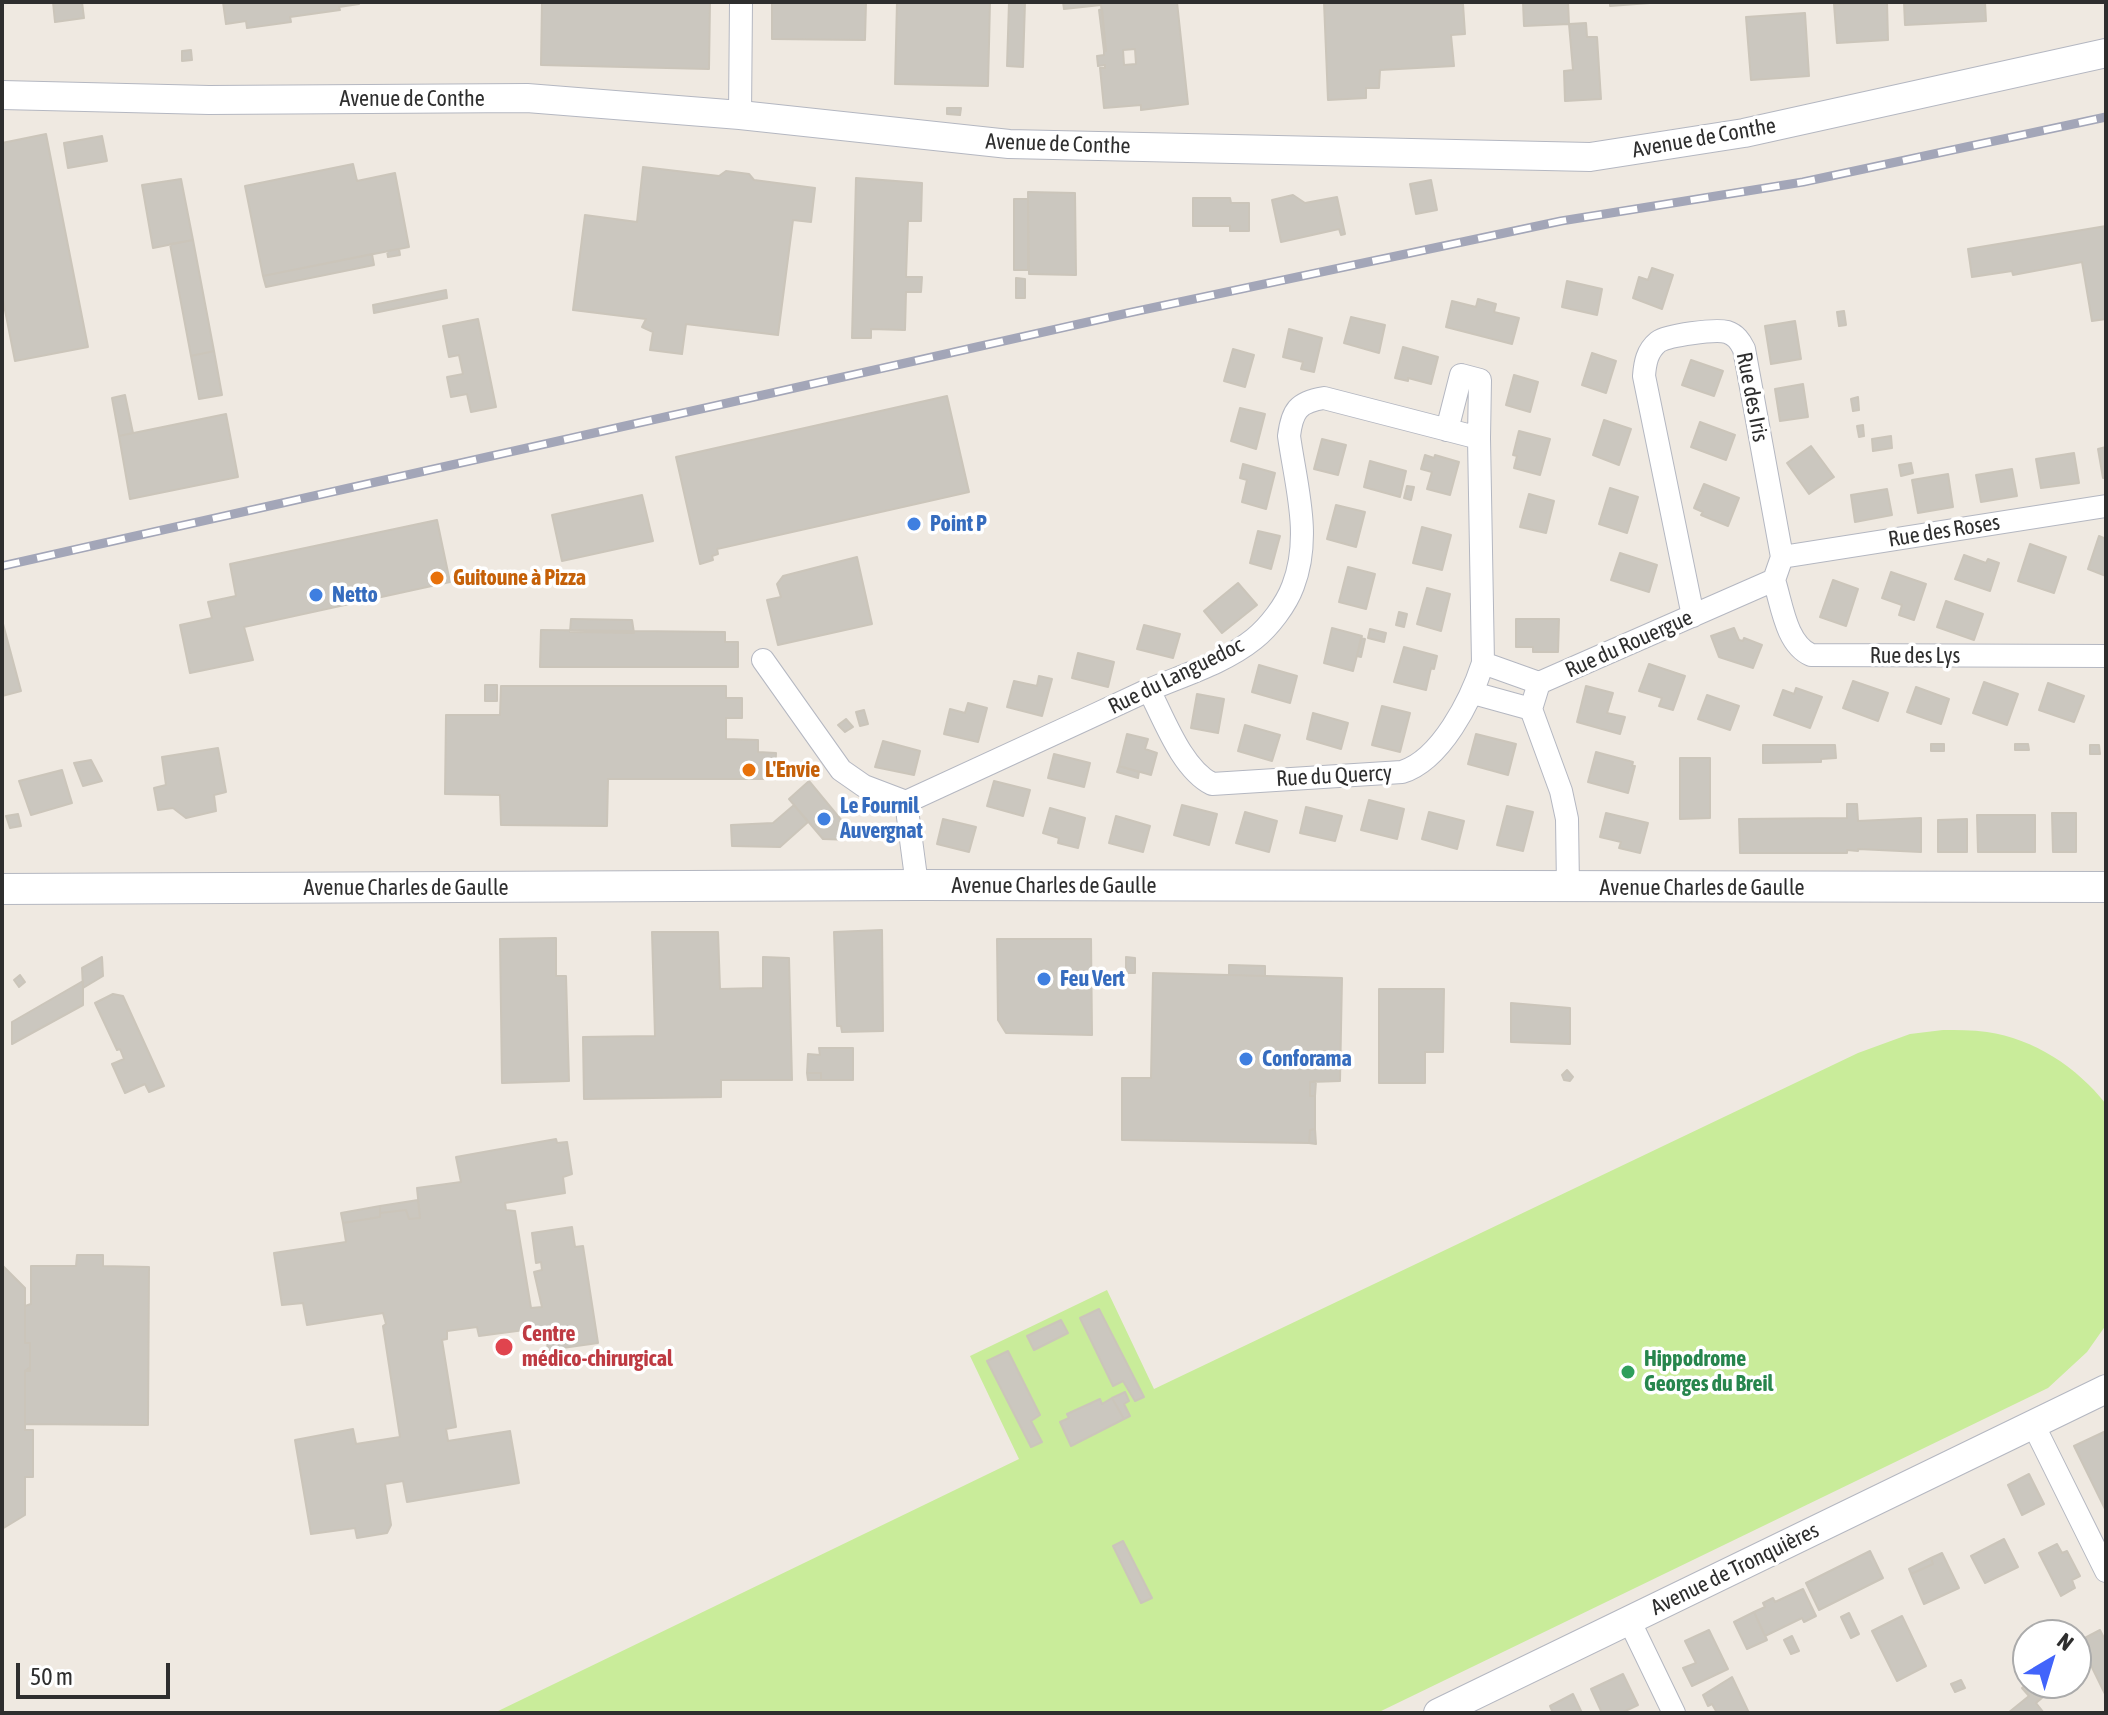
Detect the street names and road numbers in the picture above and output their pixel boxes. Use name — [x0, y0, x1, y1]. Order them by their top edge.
street label: Avenue de Conthe — [339, 86, 485, 112]
street label: Avenue de Conthe — [1630, 112, 1778, 164]
street label: Avenue de Conthe — [985, 128, 1131, 160]
street label: Rue des Iris — [1730, 350, 1774, 444]
street label: Rue des Roses — [1886, 509, 2002, 553]
street label: Rue du Rouergue — [1561, 604, 1697, 684]
street label: Rue du Languedoc — [1104, 632, 1248, 720]
street label: Rue des Lys — [1870, 643, 1960, 669]
street label: Rue du Quercy — [1275, 760, 1393, 792]
street label: Avenue Charles de Gaulle — [952, 873, 1156, 899]
street label: Avenue Charles de Gaulle — [304, 875, 508, 901]
street label: Avenue Charles de Gaulle — [1600, 875, 1804, 901]
street label: Avenue de Tronquières — [1647, 1517, 1823, 1621]

